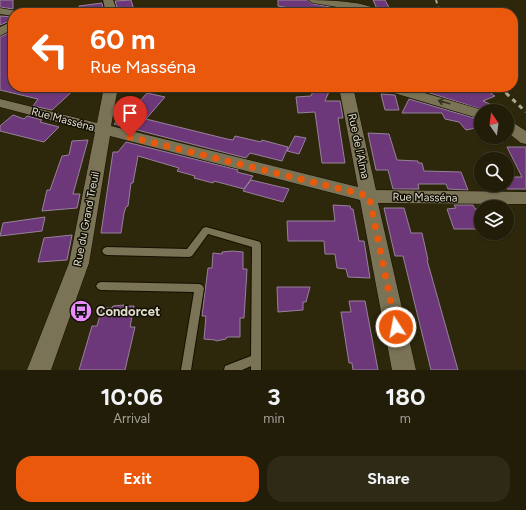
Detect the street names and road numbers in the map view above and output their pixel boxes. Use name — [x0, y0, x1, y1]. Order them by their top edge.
street label: Rue Masséna — [30, 105, 96, 134]
street label: Rue de l'Alma — [345, 112, 372, 180]
street label: Rue du Grand Treuil — [71, 171, 102, 268]
street label: Rue Masséna — [393, 190, 457, 205]

